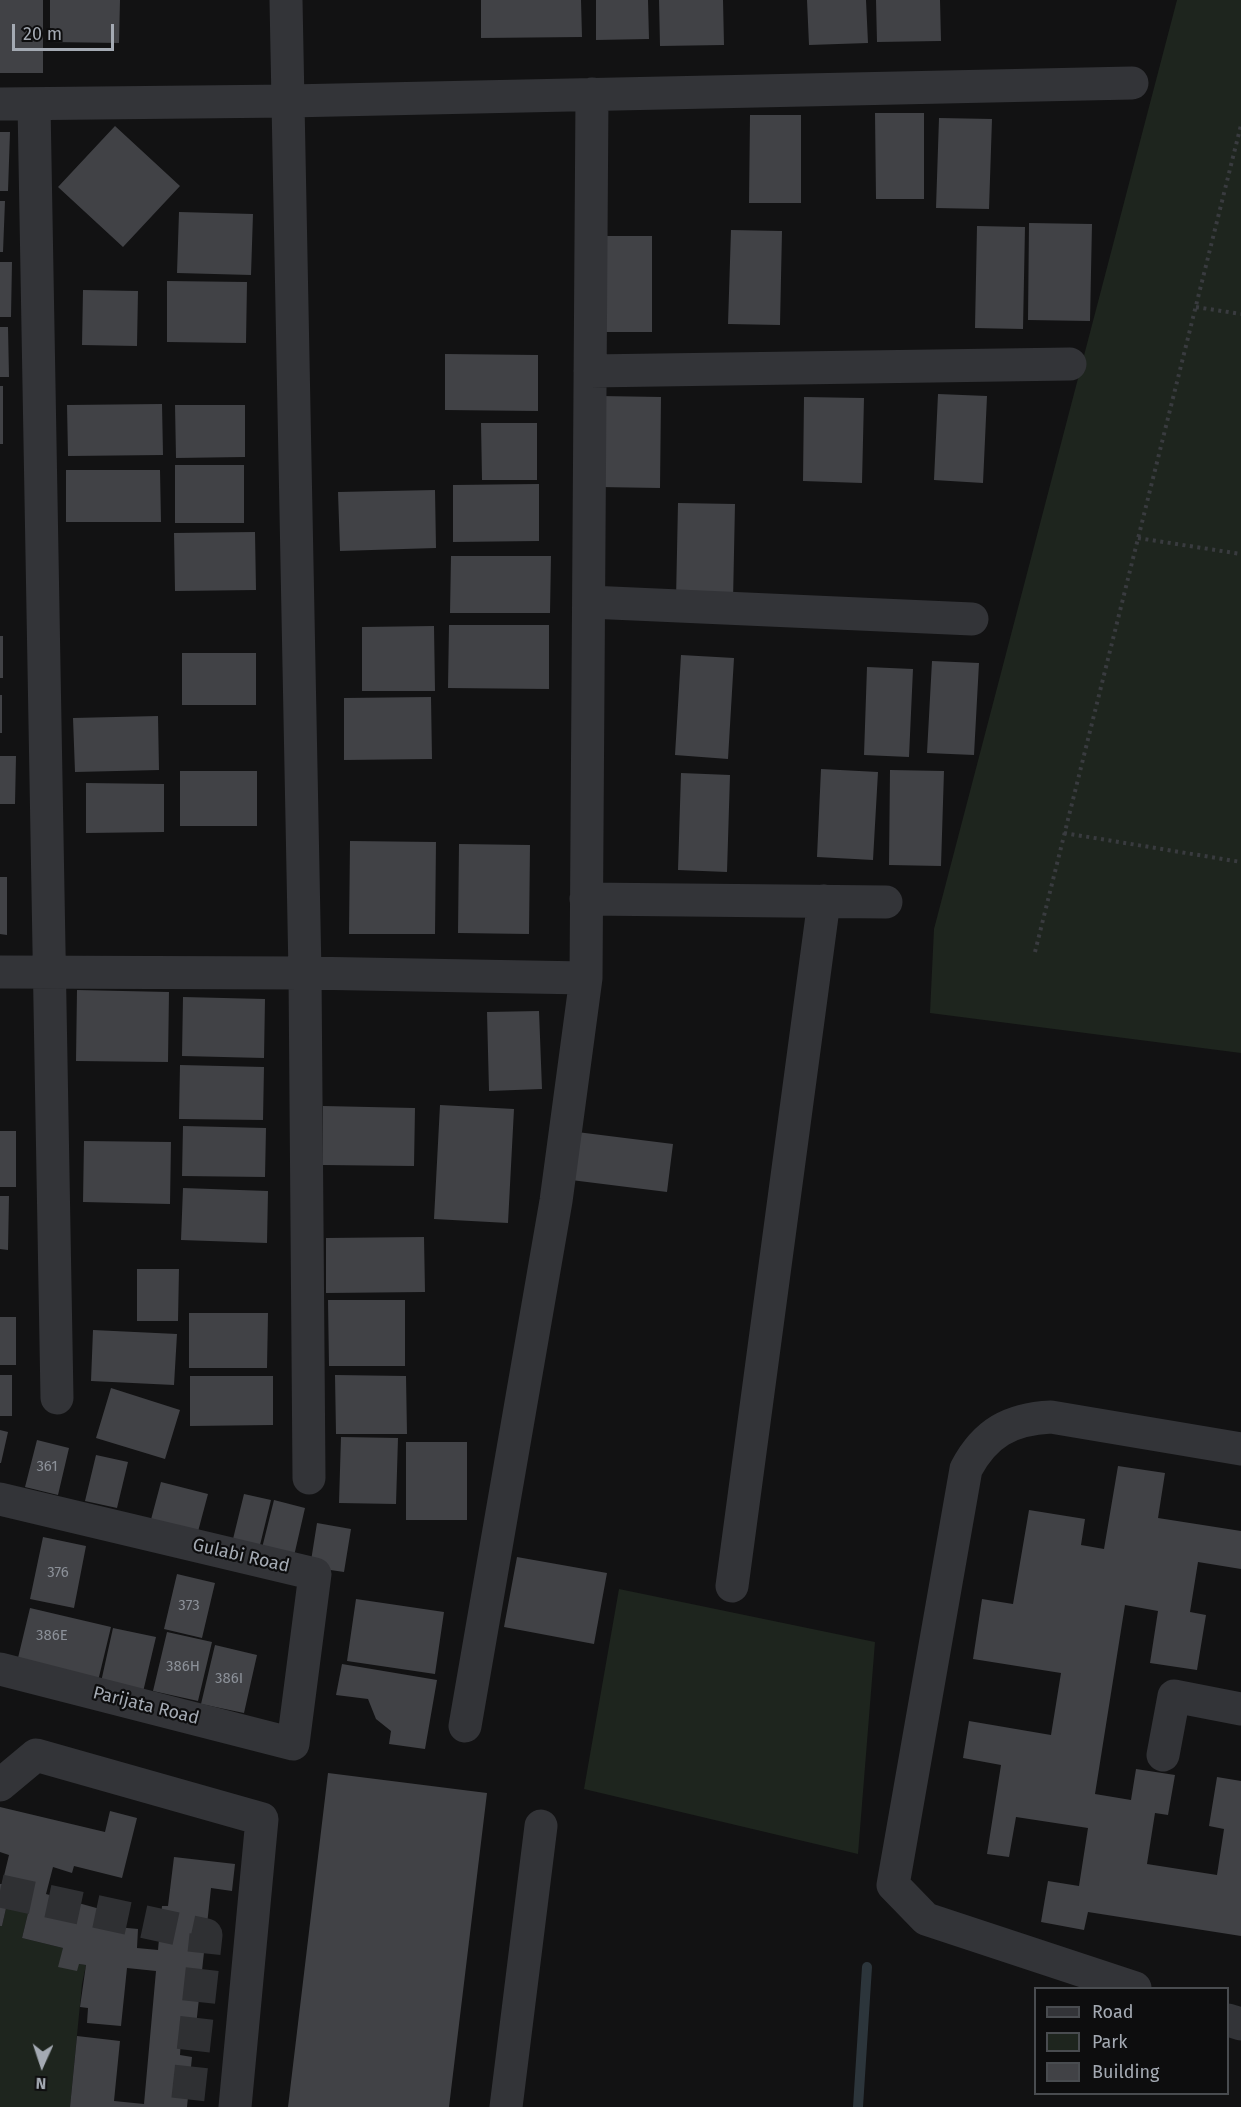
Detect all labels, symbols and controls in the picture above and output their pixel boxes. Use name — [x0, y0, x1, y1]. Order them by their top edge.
scale bar — [15, 12, 117, 50]
text: 20 m — [23, 23, 62, 45]
house number: 361 — [36, 1458, 58, 1476]
street label: Gulabi Road — [190, 1534, 292, 1578]
house number: 376 — [47, 1564, 69, 1582]
house number: 373 — [178, 1597, 200, 1615]
house number: 386E — [36, 1627, 68, 1645]
house number: 386H — [166, 1658, 200, 1676]
house number: 386I — [215, 1670, 243, 1688]
street label: Parijata Road — [91, 1682, 201, 1730]
legend — [1034, 1987, 1229, 2095]
text: Road — [1092, 2001, 1134, 2023]
text: Park — [1092, 2031, 1127, 2053]
north arrow — [12, 2035, 72, 2095]
text: Building — [1092, 2061, 1159, 2083]
text: N — [35, 2074, 47, 2093]

